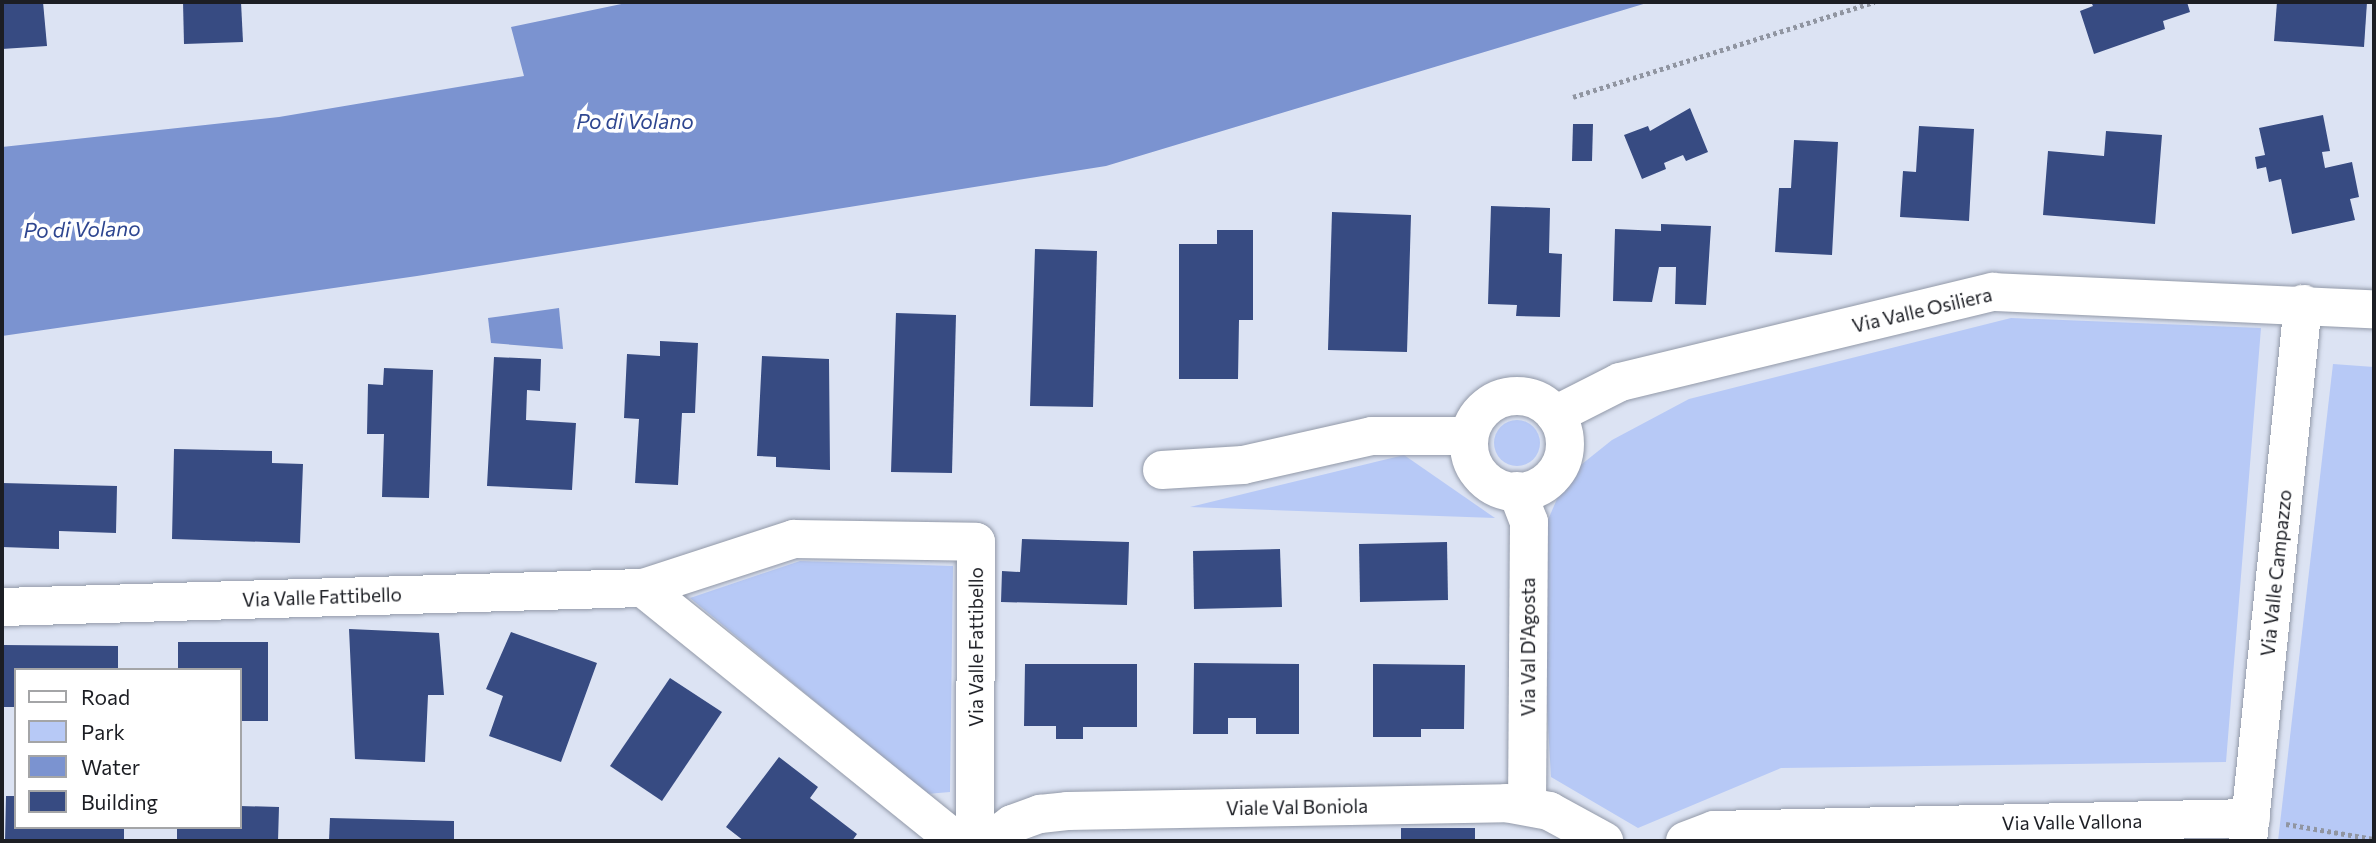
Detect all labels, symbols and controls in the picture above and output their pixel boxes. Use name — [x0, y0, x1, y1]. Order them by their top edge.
water label: Po di Volano — [576, 108, 694, 134]
water label: Po di Volano — [23, 215, 141, 243]
street label: Via Valle Osiliera — [1850, 283, 1994, 337]
street label: Via Valle Campazzo — [2256, 488, 2296, 658]
street label: Via Valle Fattibello — [965, 567, 987, 727]
street label: Via Val D'Agosta — [1517, 578, 1539, 716]
street label: Via Valle Fattibello — [242, 583, 402, 611]
legend — [14, 668, 242, 829]
text: Road — [81, 684, 130, 709]
text: Park — [81, 719, 125, 744]
text: Water — [81, 754, 140, 779]
text: Building — [81, 789, 158, 814]
street label: Viale Val Boniola — [1226, 794, 1368, 820]
street label: Via Valle Vallona — [2002, 809, 2142, 835]

